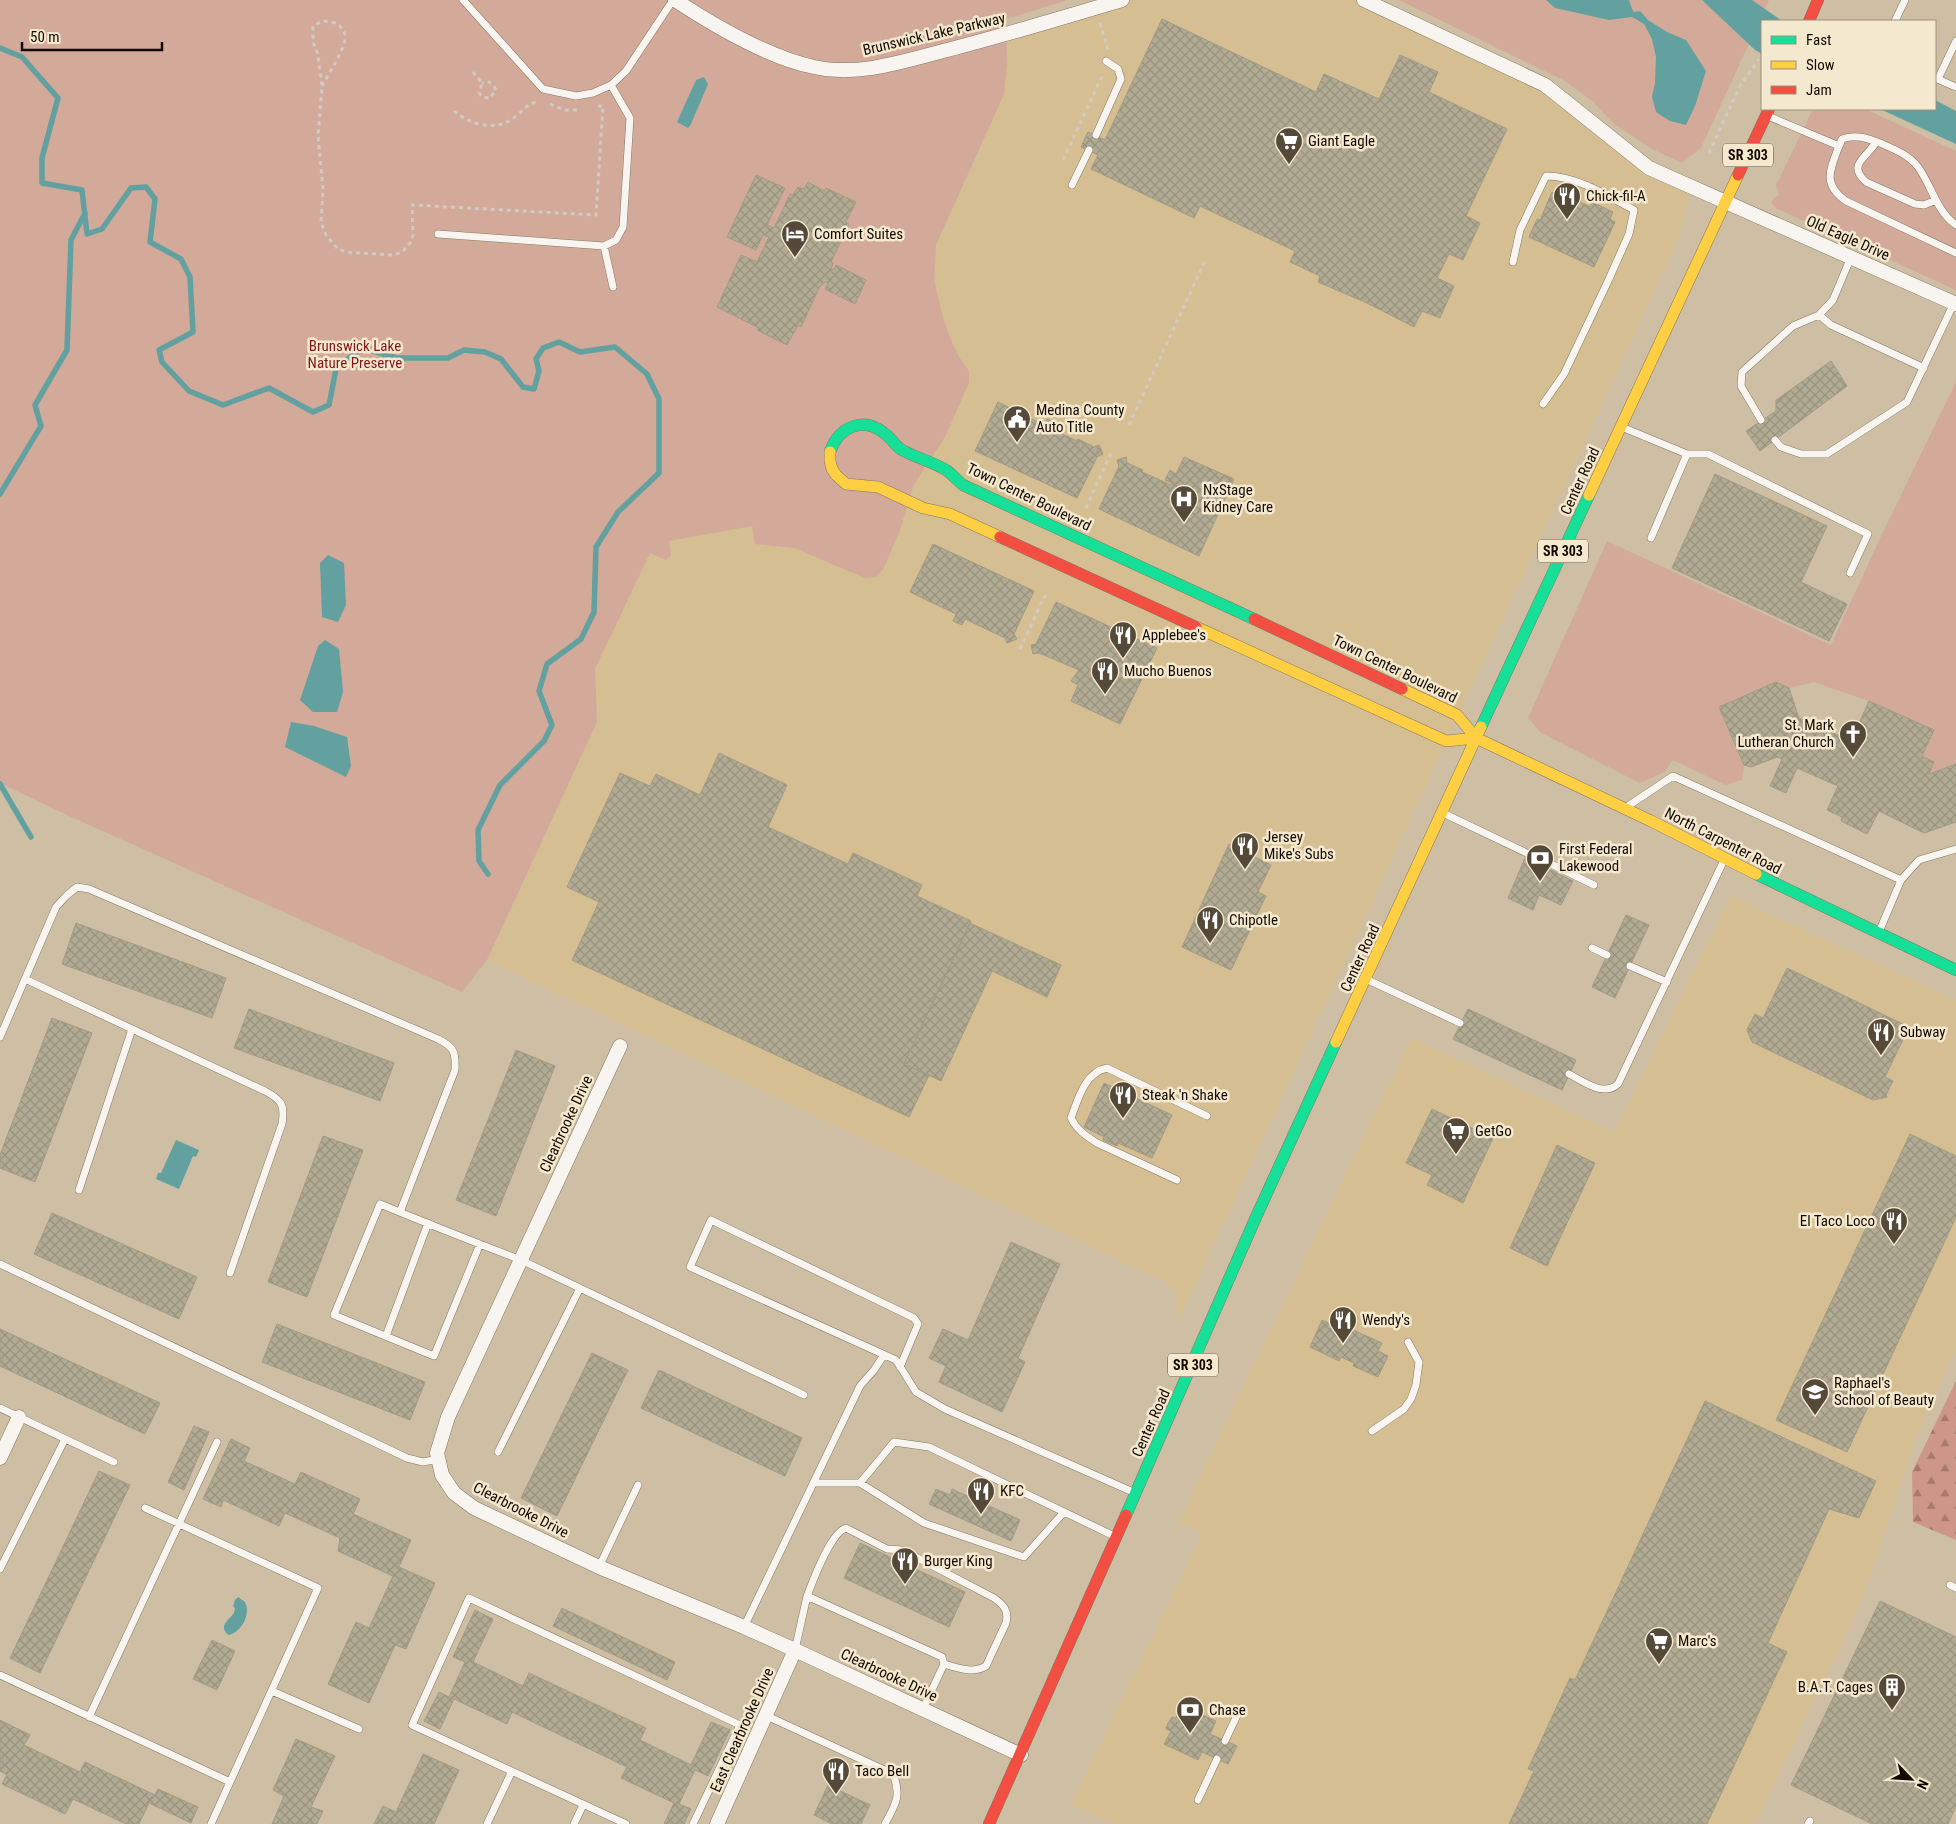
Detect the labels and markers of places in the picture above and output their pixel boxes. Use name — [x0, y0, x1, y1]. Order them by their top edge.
supermarket icon: Giant Eagle — [1274, 126, 1304, 165]
place label: Giant Eagle — [1308, 132, 1375, 150]
restaurant icon: Chick-fil-A — [1552, 181, 1582, 220]
place label: Chick-fil-A — [1586, 187, 1646, 205]
hotel icon: Comfort Suites — [780, 219, 810, 258]
place label: Comfort Suites — [814, 225, 903, 243]
place label: Medina County Auto Title — [1036, 401, 1124, 436]
public building icon: Medina County Auto Title — [1002, 404, 1032, 443]
place label: NxStage Kidney Care — [1203, 481, 1273, 516]
hospital icon: NxStage Kidney Care — [1169, 484, 1199, 523]
restaurant icon: Applebee's — [1108, 620, 1138, 659]
place label: Applebee's — [1142, 626, 1206, 644]
restaurant icon: Mucho Buenos — [1090, 656, 1120, 695]
place label: Mucho Buenos — [1124, 662, 1212, 680]
place label: St. Mark Lutheran Church — [1737, 716, 1834, 751]
church icon: St. Mark Lutheran Church — [1838, 719, 1868, 758]
place label: Jersey Mike's Subs — [1264, 828, 1334, 863]
restaurant icon: Jersey Mike's Subs — [1230, 831, 1260, 870]
place label: First Federal Lakewood — [1559, 840, 1632, 875]
bank icon: First Federal Lakewood — [1525, 843, 1555, 882]
restaurant icon: Chipotle — [1195, 905, 1225, 944]
place label: Chipotle — [1229, 911, 1278, 929]
restaurant icon: Subway — [1866, 1017, 1896, 1056]
place label: Subway — [1900, 1023, 1946, 1041]
restaurant icon: Steak 'n Shake — [1108, 1080, 1138, 1119]
place label: Steak 'n Shake — [1142, 1086, 1228, 1104]
supermarket icon: GetGo — [1441, 1116, 1471, 1155]
place label: GetGo — [1475, 1122, 1512, 1140]
restaurant icon: El Taco Loco — [1879, 1206, 1909, 1245]
place label: El Taco Loco — [1800, 1212, 1875, 1230]
restaurant icon: Wendy's — [1328, 1305, 1358, 1344]
place label: Wendy's — [1362, 1311, 1410, 1329]
place label: Raphael's School of Beauty — [1834, 1374, 1934, 1409]
school or university icon: Raphael's School of Beauty — [1800, 1377, 1830, 1416]
restaurant icon: KFC — [966, 1476, 996, 1515]
place label: KFC — [1000, 1482, 1024, 1500]
restaurant icon: Burger King — [890, 1546, 920, 1585]
place label: Burger King — [924, 1552, 993, 1570]
supermarket icon: Marc's — [1644, 1626, 1674, 1665]
place label: Marc's — [1678, 1632, 1717, 1650]
building icon: B.A.T. Cages — [1877, 1672, 1907, 1711]
place label: B.A.T. Cages — [1798, 1678, 1873, 1696]
bank icon: Chase — [1175, 1695, 1205, 1734]
place label: Chase — [1209, 1701, 1246, 1719]
restaurant icon: Taco Bell — [821, 1756, 851, 1795]
place label: Taco Bell — [855, 1762, 909, 1780]

